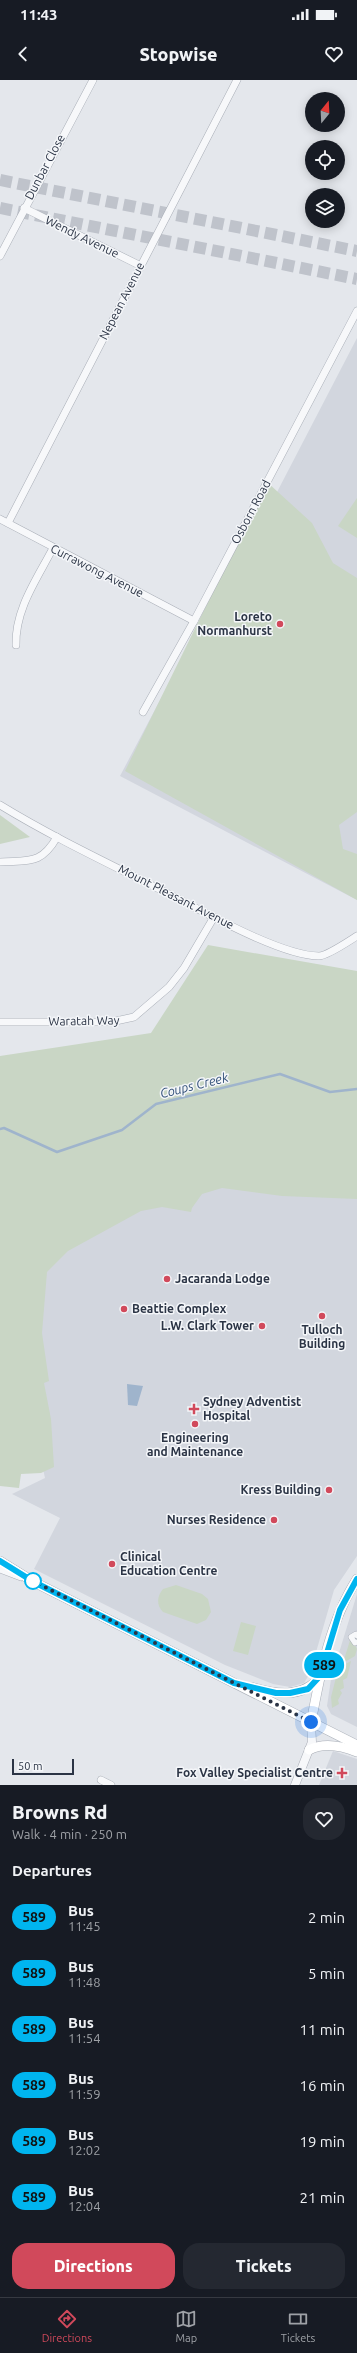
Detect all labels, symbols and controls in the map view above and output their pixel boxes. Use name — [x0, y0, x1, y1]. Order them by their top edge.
text: 11:43 — [20, 6, 58, 23]
icon: back — [12, 43, 34, 65]
icon: heart — [323, 43, 345, 65]
text: Stopwise — [139, 44, 218, 64]
north arrow — [305, 92, 345, 132]
map controls — [305, 92, 345, 228]
street label: Dunbar Close — [22, 132, 67, 202]
button: locate — [305, 140, 345, 180]
button: layers — [305, 188, 345, 228]
street label: Wendy Avenue — [43, 213, 121, 260]
street label: Nepean Avenue — [96, 260, 147, 342]
street label: Osborn Road — [228, 478, 273, 546]
street label: Currawong Avenue — [49, 541, 146, 600]
place label: Loreto Normanhurst — [197, 610, 272, 637]
marker: Loreto Normanhurst — [275, 619, 285, 629]
street label: Mount Pleasant Avenue — [116, 862, 236, 931]
street label: Waratah Way — [48, 1013, 120, 1028]
water label: Coups Creek — [158, 1070, 230, 1100]
place label: Jacaranda Lodge — [175, 1272, 270, 1285]
marker: Jacaranda Lodge — [162, 1274, 172, 1284]
place label: Beattie Complex — [132, 1302, 227, 1315]
marker: Beattie Complex — [119, 1304, 129, 1314]
marker: Tulloch Building — [317, 1311, 327, 1321]
place label: L.W. Clark Tower — [161, 1319, 254, 1332]
marker: L.W. Clark Tower — [257, 1321, 267, 1331]
place label: Tulloch Building — [299, 1323, 345, 1350]
place label: Sydney Adventist Hospital — [203, 1395, 301, 1422]
marker: Sydney Adventist Hospital — [188, 1403, 200, 1415]
marker: Engineering and Maintenance — [190, 1419, 200, 1429]
place label: Engineering and Maintenance — [147, 1431, 243, 1458]
place label: Kress Building — [241, 1483, 321, 1496]
marker: Kress Building — [324, 1485, 334, 1495]
place label: Nurses Residence — [167, 1513, 266, 1526]
marker: Nurses Residence — [269, 1515, 279, 1525]
place label: Clinical Education Centre — [120, 1550, 217, 1577]
marker: Clinical Education Centre — [107, 1559, 117, 1569]
unlabelled marker — [24, 1572, 42, 1590]
line badge: 589 — [301, 1652, 347, 1678]
text: 589 — [312, 1657, 336, 1673]
your location — [301, 1712, 321, 1732]
scale bar — [12, 1757, 74, 1776]
text: 50 m — [18, 1760, 42, 1772]
place label: Fox Valley Specialist Centre — [176, 1766, 333, 1779]
marker: Fox Valley Specialist Centre — [336, 1767, 348, 1779]
button: heart — [303, 1798, 345, 1840]
text: Browns Rd — [12, 1801, 107, 1823]
text: Walk · 4 min · 250 m — [12, 1827, 127, 1841]
text: Departures — [12, 1862, 92, 1879]
text: Bus — [68, 1902, 94, 1919]
text: 589 — [22, 1909, 46, 1925]
text: 2 min — [308, 1909, 345, 1926]
text: 11:45 — [68, 1919, 101, 1933]
text: Bus — [68, 1958, 94, 1975]
text: 589 — [22, 1965, 46, 1981]
text: 5 min — [308, 1965, 345, 1982]
text: 11:48 — [68, 1975, 101, 1989]
text: Bus — [68, 2014, 94, 2031]
text: 589 — [22, 2021, 46, 2037]
text: 11 min — [299, 2021, 345, 2038]
text: 11:54 — [68, 2031, 101, 2045]
text: Bus — [68, 2070, 94, 2087]
text: 589 — [22, 2077, 46, 2093]
text: 16 min — [299, 2077, 345, 2094]
text: 11:59 — [68, 2087, 101, 2101]
text: Bus — [68, 2126, 94, 2143]
text: 589 — [22, 2133, 46, 2149]
text: 19 min — [299, 2133, 345, 2150]
text: 12:02 — [68, 2143, 101, 2157]
text: Bus — [68, 2182, 94, 2199]
text: 589 — [22, 2189, 46, 2205]
text: 21 min — [299, 2189, 345, 2206]
text: 12:04 — [68, 2199, 101, 2213]
button: Directions — [12, 2243, 175, 2289]
button: Tickets — [183, 2243, 345, 2289]
tab: Directions — [42, 2308, 92, 2344]
tab: Map — [175, 2308, 197, 2344]
tab: Tickets — [281, 2308, 315, 2344]

